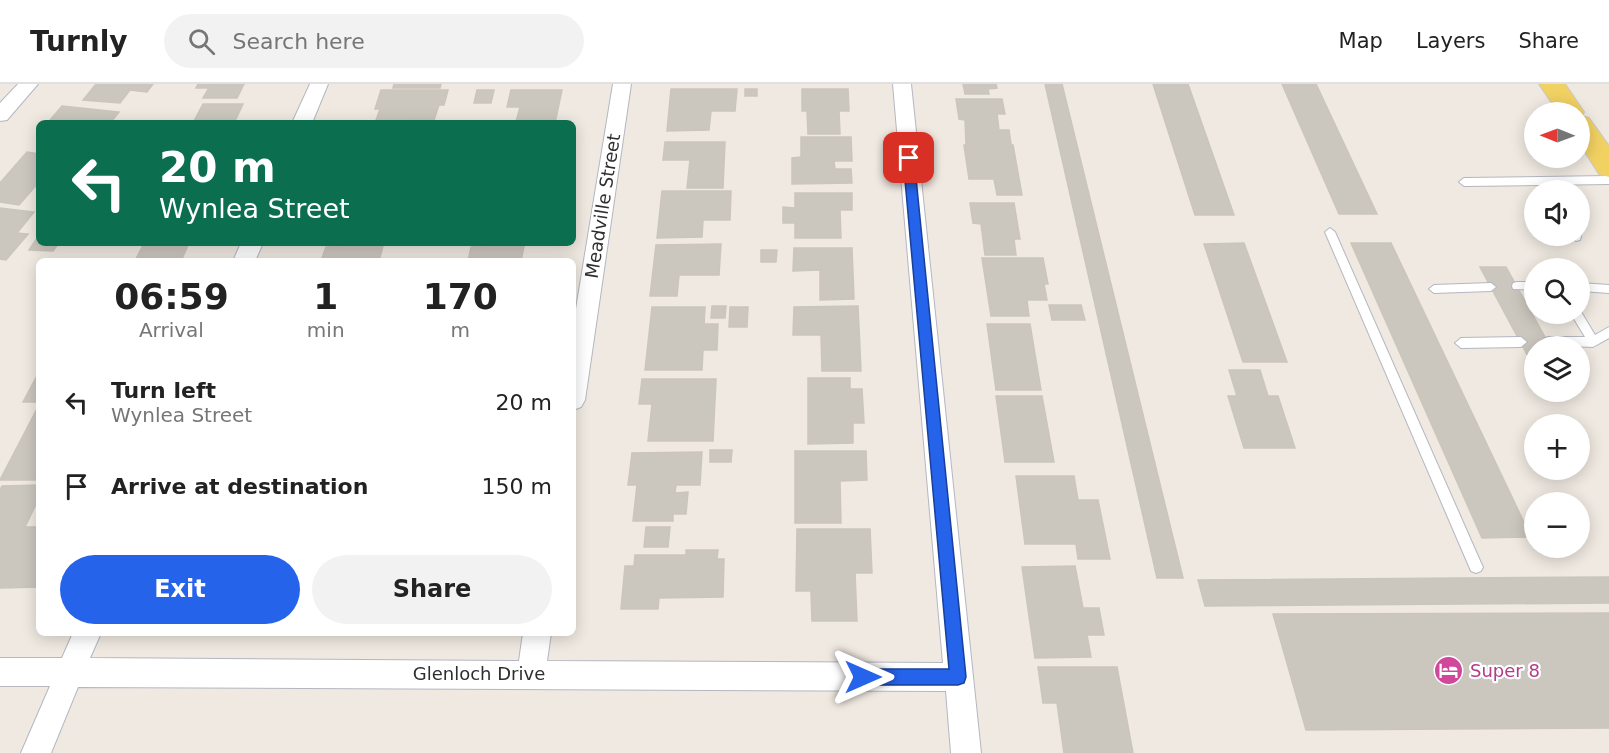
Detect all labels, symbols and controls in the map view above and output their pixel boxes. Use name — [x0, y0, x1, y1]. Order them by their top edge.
search box — [164, 14, 584, 68]
text: Turnly — [30, 25, 128, 58]
icon: search — [185, 25, 218, 58]
text: Search here — [233, 29, 365, 54]
text: Map — [1339, 29, 1383, 53]
text: Layers — [1416, 29, 1485, 53]
text: Share — [1518, 29, 1579, 53]
north arrow — [1524, 102, 1590, 168]
map controls — [1524, 102, 1590, 558]
street label: Meadville Street — [581, 132, 624, 280]
pin — [883, 132, 934, 183]
icon: arrive — [892, 141, 925, 174]
text: 20 m — [159, 143, 276, 192]
icon: left — [60, 144, 138, 222]
button: sound — [1524, 180, 1590, 246]
text: Wynlea Street — [159, 193, 350, 224]
button: search — [1524, 258, 1590, 324]
text: 06:59 — [114, 276, 229, 317]
text: 1 — [313, 276, 338, 317]
text: 170 — [423, 276, 498, 317]
text: Arrival — [139, 318, 204, 342]
text: min — [307, 318, 345, 342]
text: m — [451, 318, 470, 342]
button: layers — [1524, 336, 1590, 402]
text: Turn left — [111, 378, 216, 403]
icon: left — [60, 386, 93, 419]
text: 20 m — [496, 390, 552, 415]
text: Wynlea Street — [111, 403, 252, 427]
button: + — [1524, 414, 1590, 480]
icon: arrive — [60, 470, 93, 503]
text: Arrive at destination — [111, 474, 368, 499]
text: 150 m — [482, 474, 552, 499]
button: − — [1524, 492, 1590, 558]
button: Exit — [60, 555, 300, 624]
button: Share — [312, 555, 552, 624]
position arrow — [831, 645, 895, 709]
hotel icon: Super 8 — [1433, 655, 1465, 687]
place label: Super 8 — [1470, 660, 1540, 681]
street label: Glenloch Drive — [413, 663, 545, 684]

